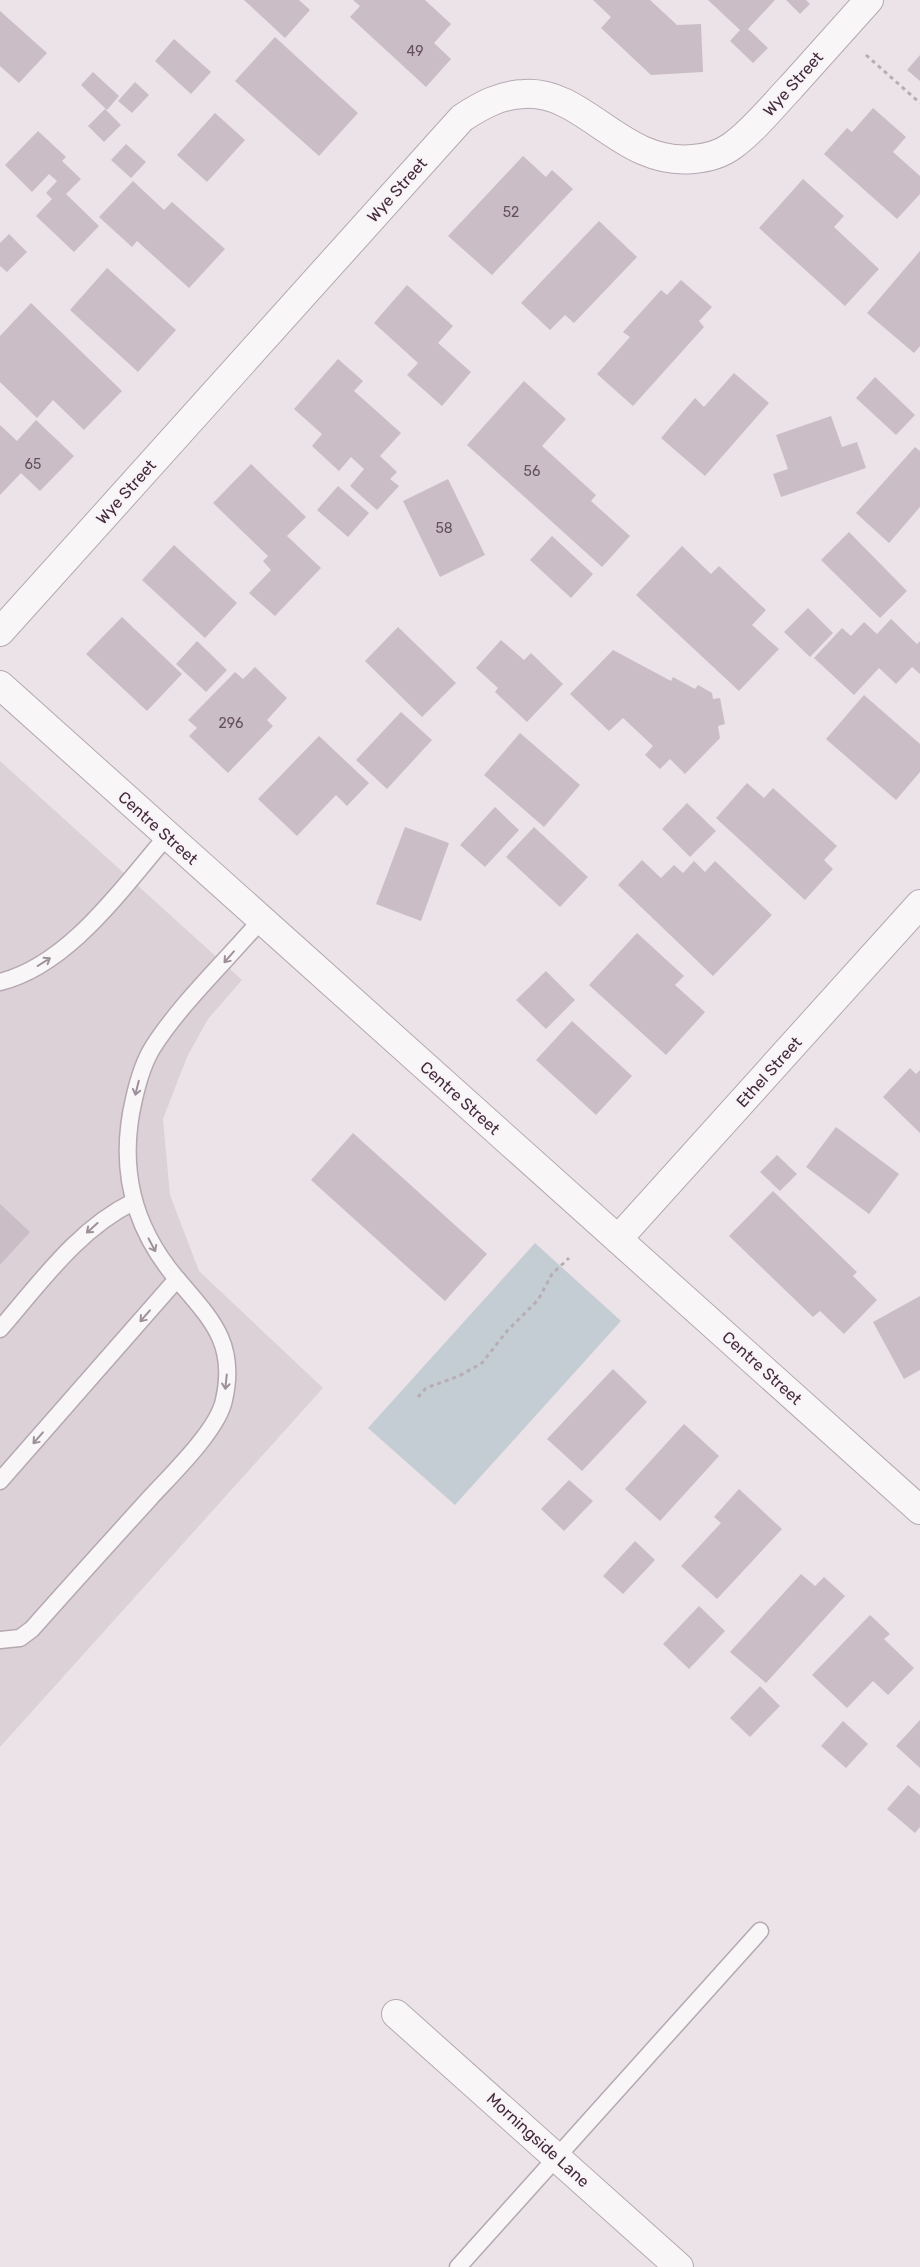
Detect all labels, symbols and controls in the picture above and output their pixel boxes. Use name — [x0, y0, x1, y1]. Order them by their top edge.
house number: 49 — [407, 43, 423, 60]
street label: Wye Street — [759, 48, 827, 120]
street label: Wye Street — [363, 154, 431, 226]
house number: 52 — [503, 204, 519, 221]
house number: 65 — [25, 456, 41, 473]
street label: Wye Street — [92, 456, 160, 528]
house number: 56 — [524, 463, 540, 480]
house number: 58 — [435, 520, 453, 537]
house number: 296 — [219, 715, 243, 732]
street label: Centre Street — [114, 787, 202, 869]
one-way arrow — [224, 950, 235, 963]
one-way arrow — [37, 957, 51, 967]
street label: Ethel Street — [732, 1033, 806, 1111]
street label: Centre Street — [416, 1057, 504, 1139]
one-way arrow — [132, 1079, 141, 1095]
one-way arrow — [86, 1223, 99, 1234]
one-way arrow — [147, 1237, 157, 1252]
one-way arrow — [139, 1309, 151, 1322]
street label: Centre Street — [718, 1327, 806, 1409]
one-way arrow — [221, 1374, 231, 1390]
one-way arrow — [32, 1431, 44, 1444]
street label: Morningside Lane — [483, 2089, 593, 2191]

